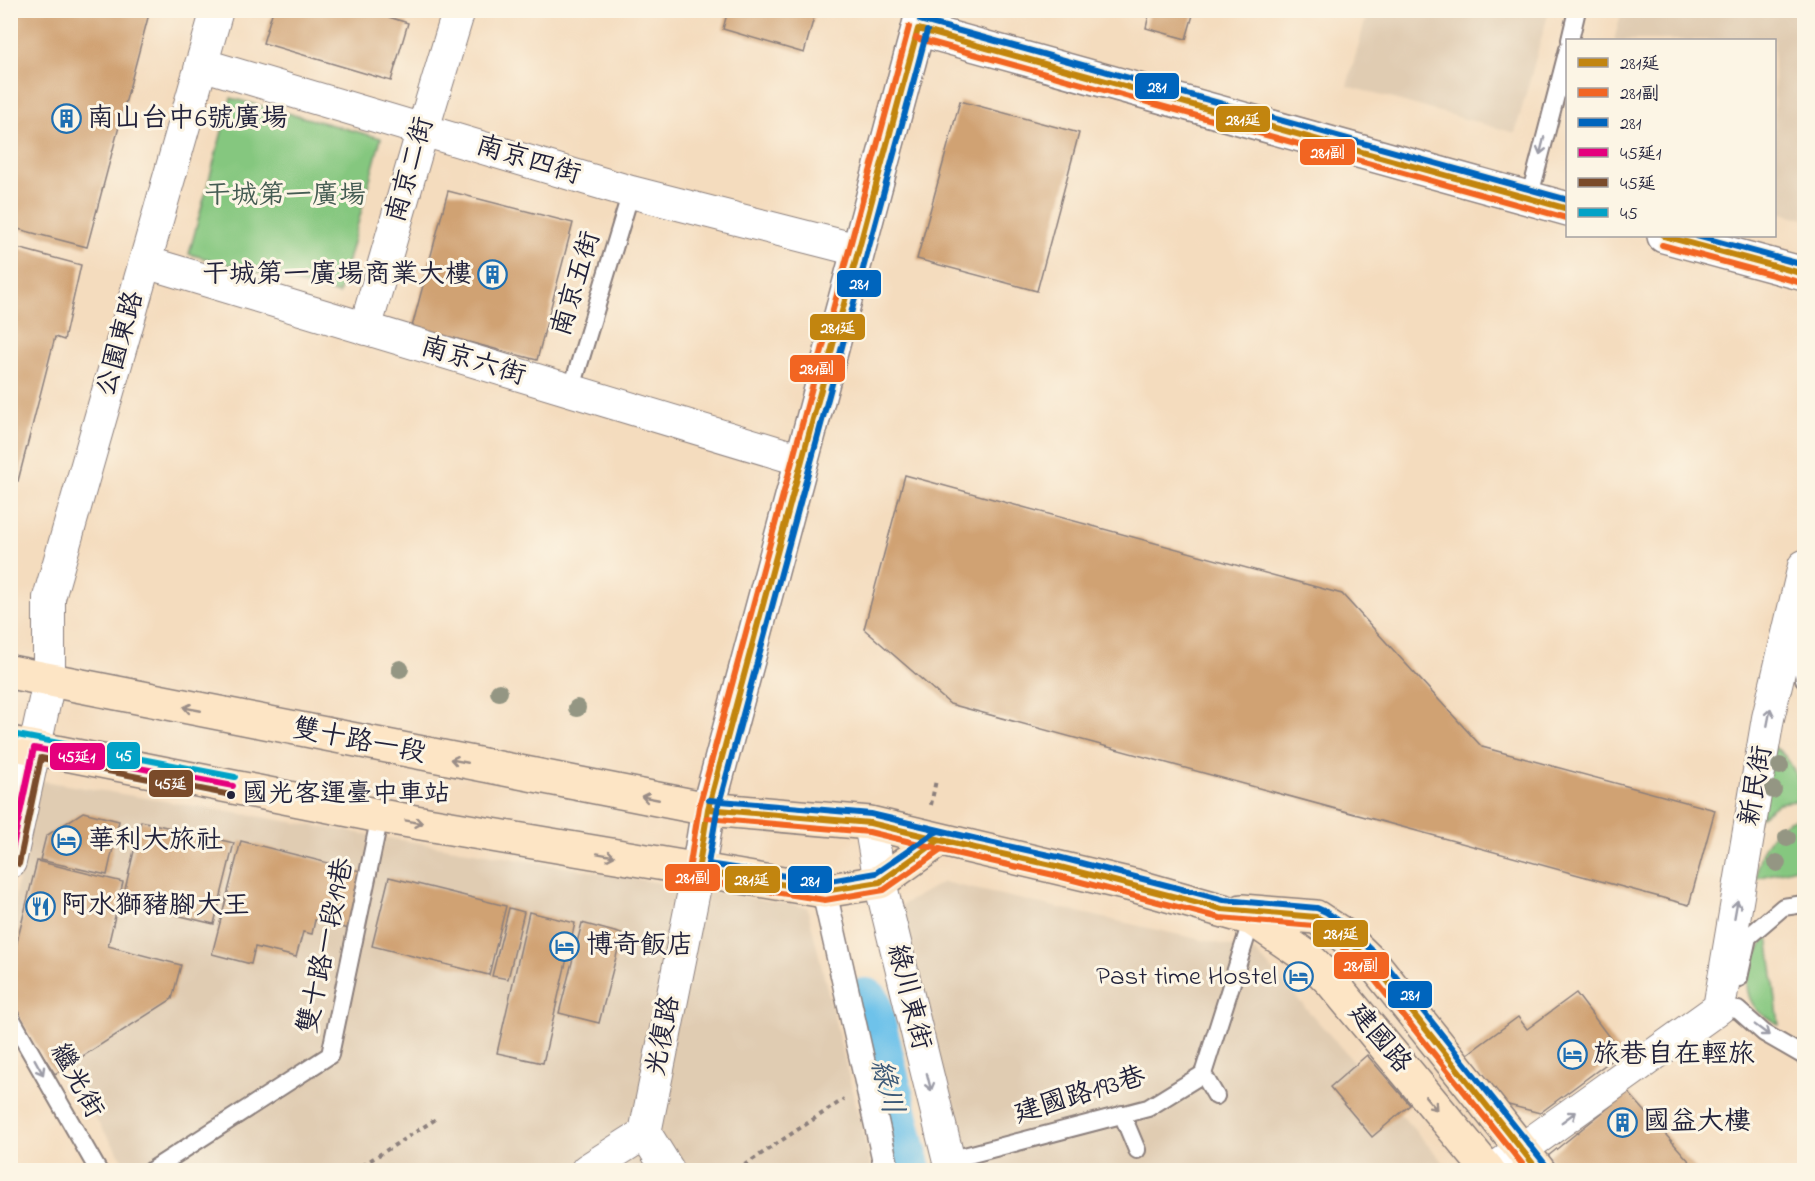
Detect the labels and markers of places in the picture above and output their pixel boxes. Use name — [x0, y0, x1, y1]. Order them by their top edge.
place label: 南山台中6號廣場 — [87, 100, 288, 139]
building icon: 南山台中6號廣場 — [50, 103, 82, 135]
place label: 干城第一廣場商業大樓 — [202, 256, 472, 295]
building icon: 干城第一廣場商業大樓 — [477, 259, 509, 291]
place label: 國光客運臺中車站 — [242, 776, 450, 814]
marker: 國光客運臺中車站 — [225, 789, 237, 801]
place label: 華利大旅社 — [88, 822, 223, 861]
hotel icon: 華利大旅社 — [51, 825, 83, 857]
place label: 阿水獅豬腳大王 — [61, 887, 250, 926]
restaurant icon: 阿水獅豬腳大王 — [24, 890, 56, 922]
place label: 博奇飯店 — [586, 927, 694, 966]
hotel icon: 博奇飯店 — [549, 930, 581, 962]
place label: Past time Hostel — [1096, 958, 1277, 997]
hotel icon: Past time Hostel — [1282, 961, 1314, 993]
place label: 旅巷自在輕旅 — [1593, 1036, 1755, 1075]
hotel icon: 旅巷自在輕旅 — [1556, 1039, 1588, 1071]
place label: 國益大樓 — [1643, 1103, 1751, 1142]
building icon: 國益大樓 — [1606, 1106, 1638, 1138]

